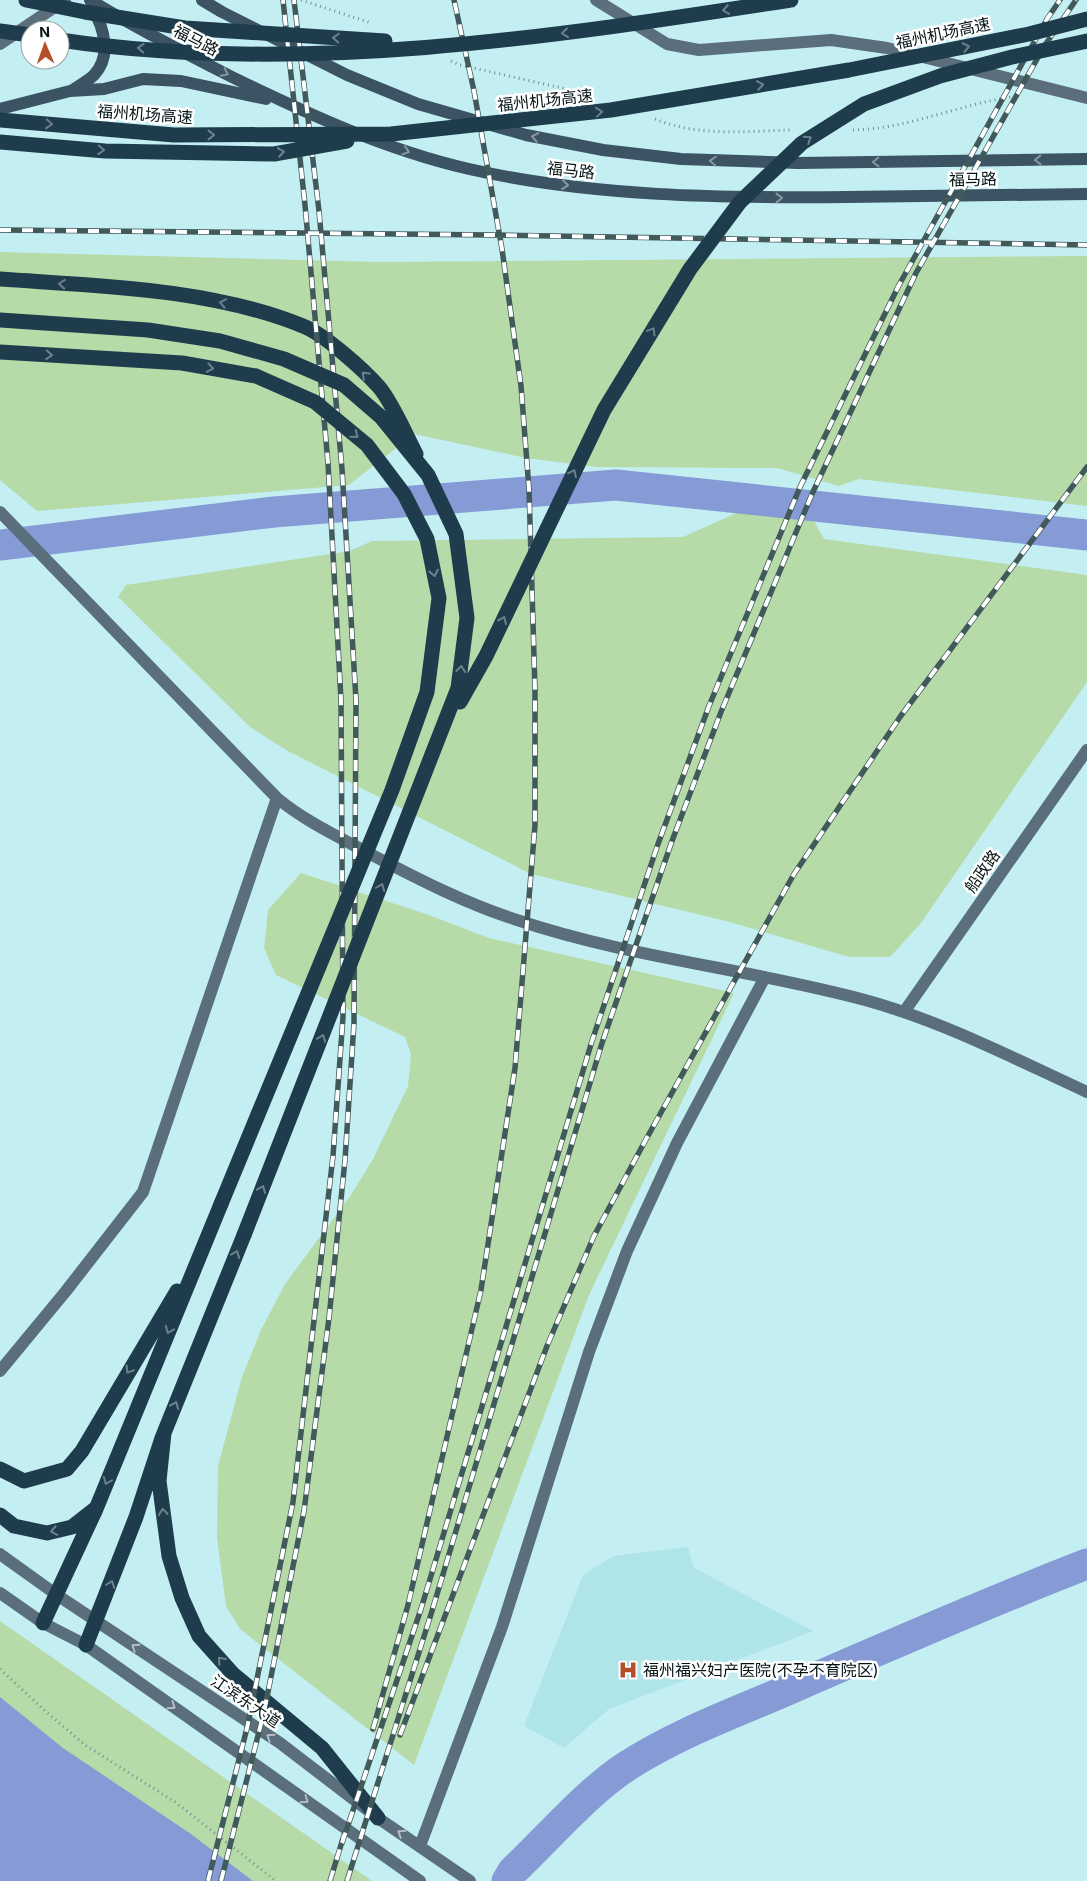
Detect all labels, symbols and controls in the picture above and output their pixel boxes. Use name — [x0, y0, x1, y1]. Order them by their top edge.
one-way arrow — [721, 5, 730, 15]
street label: 福州机场高速 — [894, 13, 992, 53]
north arrow — [20, 20, 70, 70]
street label: 福马路 — [170, 20, 222, 60]
text: N — [39, 23, 50, 40]
one-way arrow — [561, 27, 569, 38]
one-way arrow — [332, 33, 340, 44]
one-way arrow — [961, 42, 970, 52]
one-way arrow — [137, 43, 145, 54]
one-way arrow — [220, 67, 229, 77]
one-way arrow — [755, 81, 764, 91]
street label: 福州机场高速 — [496, 85, 594, 115]
street label: 福州机场高速 — [96, 101, 194, 127]
one-way arrow — [596, 107, 604, 118]
one-way arrow — [45, 118, 53, 129]
one-way arrow — [207, 130, 215, 140]
one-way arrow — [531, 132, 540, 143]
one-way arrow — [803, 136, 812, 145]
one-way arrow — [97, 145, 105, 156]
one-way arrow — [401, 145, 410, 155]
one-way arrow — [276, 148, 285, 158]
one-way arrow — [709, 155, 717, 166]
one-way arrow — [1034, 155, 1042, 165]
one-way arrow — [872, 157, 880, 167]
street label: 福马路 — [546, 158, 596, 182]
street label: 福马路 — [949, 169, 997, 189]
one-way arrow — [561, 179, 569, 190]
one-way arrow — [776, 193, 783, 203]
one-way arrow — [58, 278, 66, 289]
one-way arrow — [219, 299, 228, 309]
one-way arrow — [645, 328, 655, 337]
one-way arrow — [45, 349, 53, 360]
one-way arrow — [206, 363, 215, 373]
one-way arrow — [362, 372, 371, 381]
one-way arrow — [349, 429, 358, 438]
one-way arrow — [567, 469, 577, 478]
one-way arrow — [428, 569, 439, 578]
one-way arrow — [496, 616, 507, 625]
one-way arrow — [455, 665, 465, 674]
street label: 船政路 — [960, 846, 1004, 896]
one-way arrow — [375, 883, 385, 892]
one-way arrow — [316, 1035, 326, 1043]
one-way arrow — [256, 1186, 266, 1194]
one-way arrow — [230, 1250, 240, 1259]
one-way arrow — [165, 1326, 175, 1334]
one-way arrow — [125, 1364, 135, 1373]
one-way arrow — [169, 1401, 180, 1410]
one-way arrow — [103, 1476, 114, 1485]
one-way arrow — [158, 1508, 169, 1516]
one-way arrow — [49, 1525, 58, 1535]
one-way arrow — [105, 1580, 115, 1589]
one-way arrow — [131, 1644, 141, 1653]
one-way arrow — [218, 1657, 227, 1666]
hospital icon: 福州福兴妇产医院(不孕不育院区) — [617, 1659, 639, 1681]
place label: 福州福兴妇产医院(不孕不育院区) — [643, 1660, 879, 1680]
street label: 江滨东大道 — [207, 1670, 285, 1732]
one-way arrow — [166, 1700, 176, 1709]
one-way arrow — [267, 1733, 276, 1743]
one-way arrow — [299, 1794, 309, 1803]
one-way arrow — [397, 1830, 406, 1839]

